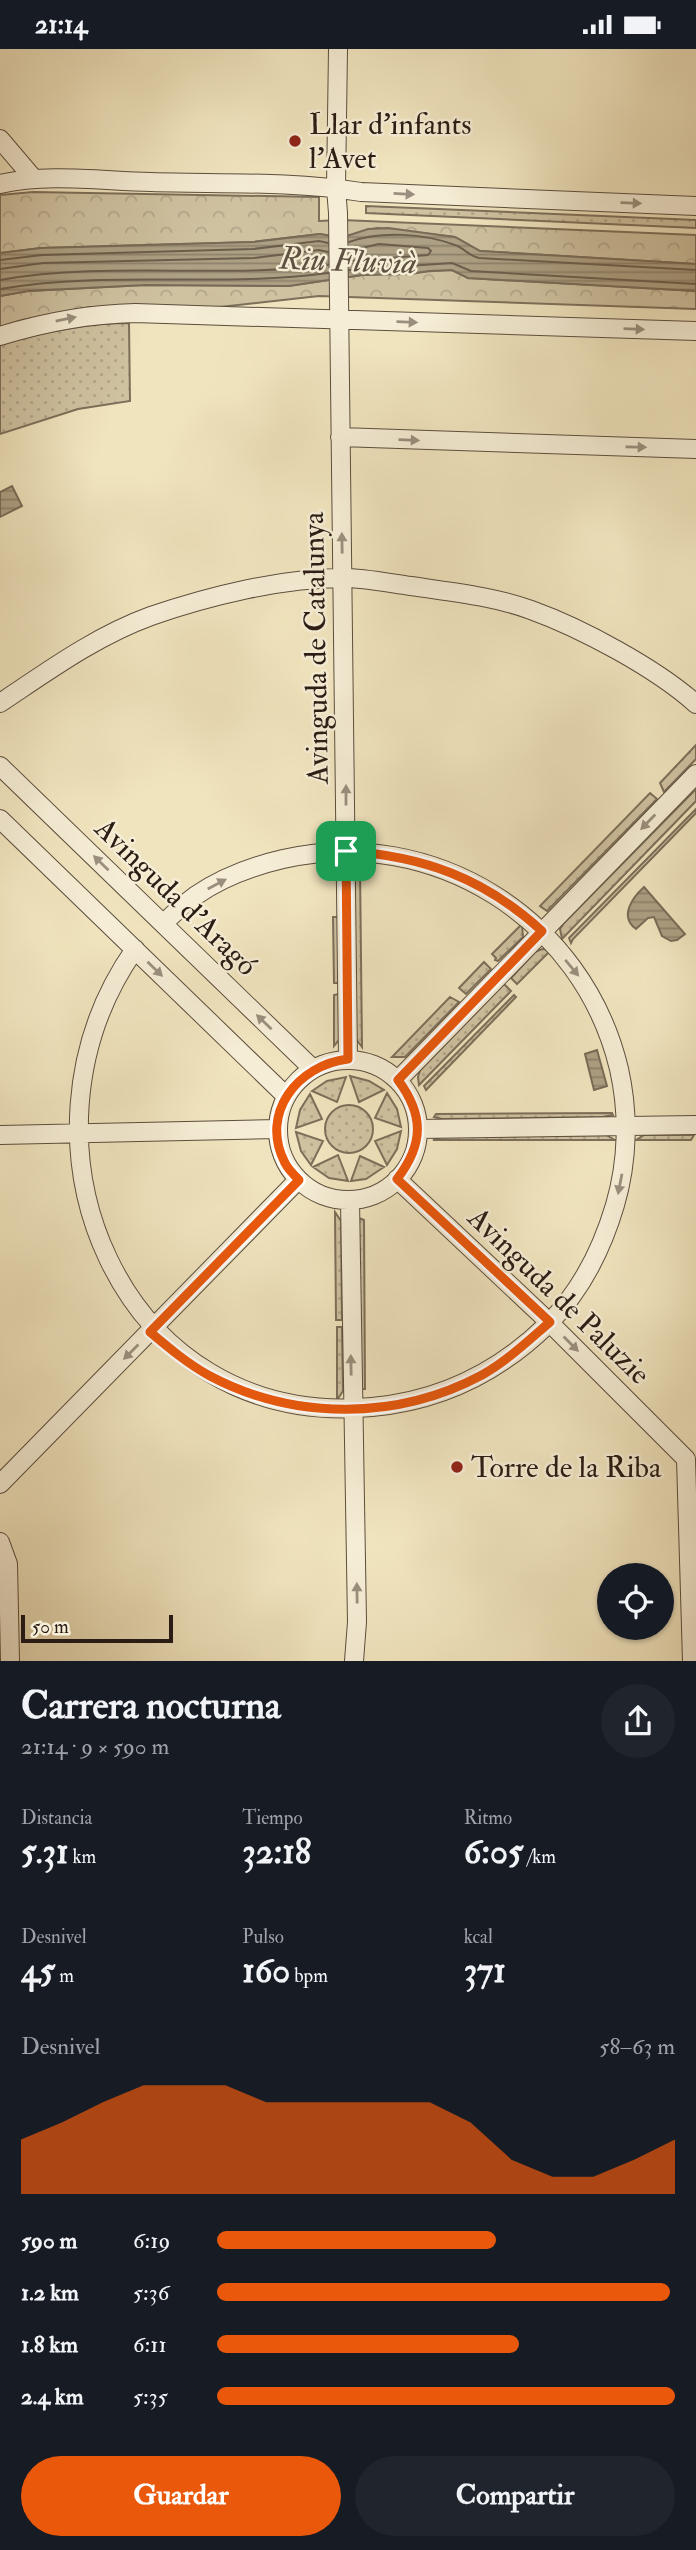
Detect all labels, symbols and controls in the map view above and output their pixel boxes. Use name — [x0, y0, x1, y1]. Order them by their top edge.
text: 21:14 — [35, 9, 87, 41]
place label: Llar d'infants l'Avet — [309, 106, 471, 177]
marker: Llar d'infants l'Avet — [287, 133, 303, 149]
one-way arrow — [393, 188, 415, 199]
one-way arrow — [620, 198, 642, 209]
water label: Riu Fluvià — [278, 239, 417, 283]
one-way arrow — [55, 314, 77, 325]
one-way arrow — [396, 316, 418, 327]
one-way arrow — [624, 324, 646, 335]
one-way arrow — [398, 434, 420, 445]
one-way arrow — [625, 441, 647, 453]
street label: Avinguda de Catalunya — [295, 511, 337, 785]
one-way arrow — [336, 532, 348, 554]
one-way arrow — [340, 784, 352, 806]
street label: Avinguda d'Aragó — [86, 809, 265, 984]
one-way arrow — [640, 814, 657, 831]
pin — [316, 821, 376, 881]
icon: arrive — [327, 832, 365, 870]
one-way arrow — [93, 855, 109, 871]
one-way arrow — [208, 878, 228, 890]
one-way arrow — [565, 959, 580, 977]
one-way arrow — [146, 960, 163, 976]
one-way arrow — [256, 1014, 273, 1030]
one-way arrow — [614, 1173, 625, 1195]
street label: Avinguda de Paluzie — [459, 1199, 658, 1392]
one-way arrow — [563, 1336, 580, 1353]
one-way arrow — [122, 1343, 139, 1360]
one-way arrow — [345, 1354, 357, 1376]
place label: Torre de la Riba — [471, 1449, 662, 1486]
marker: Torre de la Riba — [449, 1459, 465, 1475]
map controls — [597, 1563, 674, 1640]
button: locate — [597, 1563, 674, 1640]
one-way arrow — [351, 1582, 363, 1604]
scale bar — [21, 1612, 173, 1644]
text: 50 m — [32, 1615, 69, 1639]
text: Carrera nocturna — [21, 1682, 281, 1730]
button: share — [601, 1684, 675, 1758]
text: 21:14 · 9 × 590 m — [21, 1732, 169, 1761]
text: Distancia — [21, 1806, 92, 1830]
text: Tiempo — [242, 1806, 303, 1830]
text: Ritmo — [464, 1806, 512, 1830]
text: 5.31 — [21, 1830, 69, 1874]
text: 32:18 — [242, 1830, 311, 1874]
text: 6:05 — [464, 1830, 523, 1874]
text: km — [69, 1845, 96, 1869]
text: /km — [523, 1845, 556, 1869]
text: Desnivel — [21, 1925, 87, 1949]
text: Pulso — [242, 1925, 284, 1949]
text: kcal — [464, 1925, 493, 1949]
text: 45 — [21, 1949, 55, 1993]
text: 160 — [242, 1949, 290, 1993]
text: 371 — [464, 1949, 506, 1993]
text: m — [55, 1964, 74, 1988]
text: bpm — [290, 1964, 328, 1988]
text: Desnivel — [21, 2032, 100, 2061]
text: 58–63 m — [599, 2032, 675, 2061]
text: 590 m — [21, 2226, 77, 2255]
text: 6:19 — [133, 2226, 170, 2255]
text: 1.2 km — [21, 2278, 79, 2307]
text: 5:36 — [133, 2278, 169, 2307]
text: 1.8 km — [21, 2330, 78, 2359]
text: 6:11 — [133, 2330, 167, 2359]
text: 2.4 km — [21, 2382, 84, 2411]
text: 5:35 — [133, 2382, 168, 2411]
button: Guardar — [21, 2456, 341, 2536]
button: Compartir — [355, 2456, 675, 2536]

